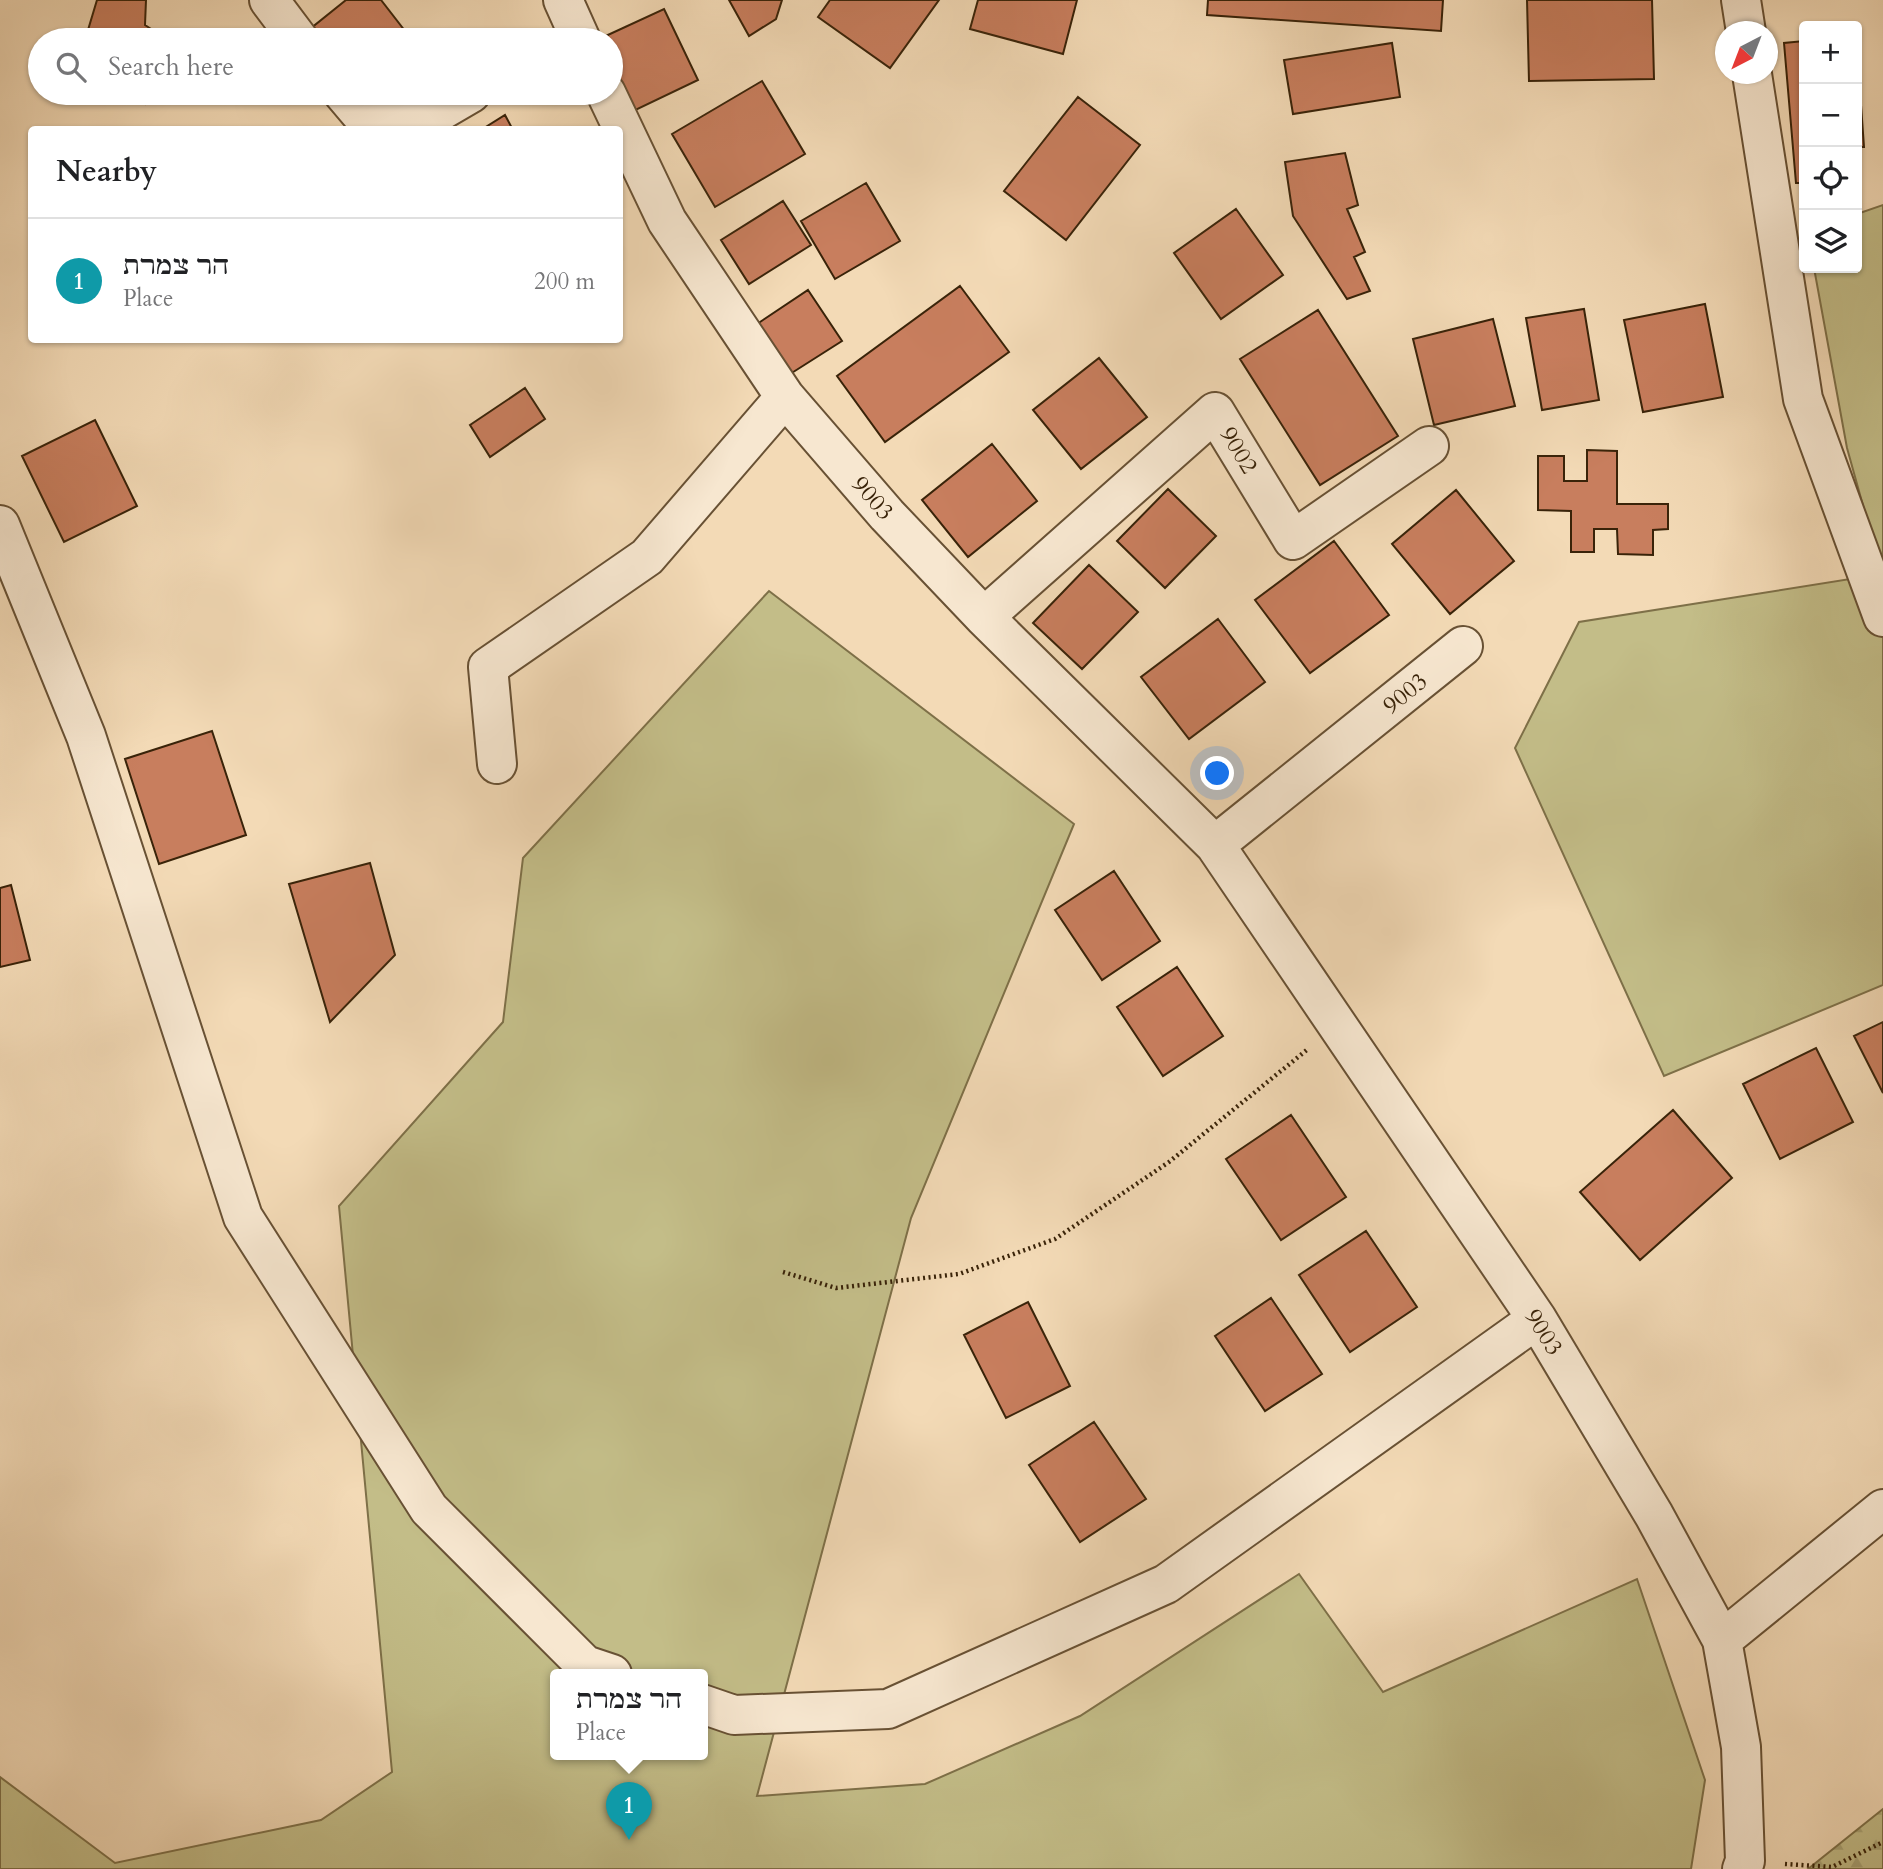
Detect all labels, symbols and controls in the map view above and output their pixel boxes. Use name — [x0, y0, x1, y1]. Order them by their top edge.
north arrow — [1715, 21, 1778, 84]
map controls — [1799, 21, 1862, 273]
button: + — [1799, 21, 1862, 84]
search box — [28, 28, 623, 105]
icon: search — [52, 48, 90, 86]
text: Search here — [108, 49, 234, 84]
button: − — [1799, 84, 1862, 147]
button: locate — [1799, 147, 1862, 210]
text: Nearby — [56, 151, 157, 192]
button: layers — [1799, 210, 1862, 273]
text: הר צמרת — [123, 248, 229, 283]
text: 1 — [73, 266, 85, 297]
text: 200 m — [534, 266, 595, 297]
text: Place — [123, 283, 173, 314]
street label: 9002 — [1212, 421, 1265, 480]
street label: 9003 — [844, 469, 901, 528]
street label: 9003 — [1376, 665, 1435, 722]
your location — [1200, 756, 1234, 790]
street label: 9003 — [1517, 1303, 1571, 1362]
popup — [550, 1669, 708, 1760]
text: הר צמרת — [576, 1682, 682, 1717]
text: Place — [576, 1717, 626, 1748]
pin: 1 — [606, 1782, 652, 1840]

